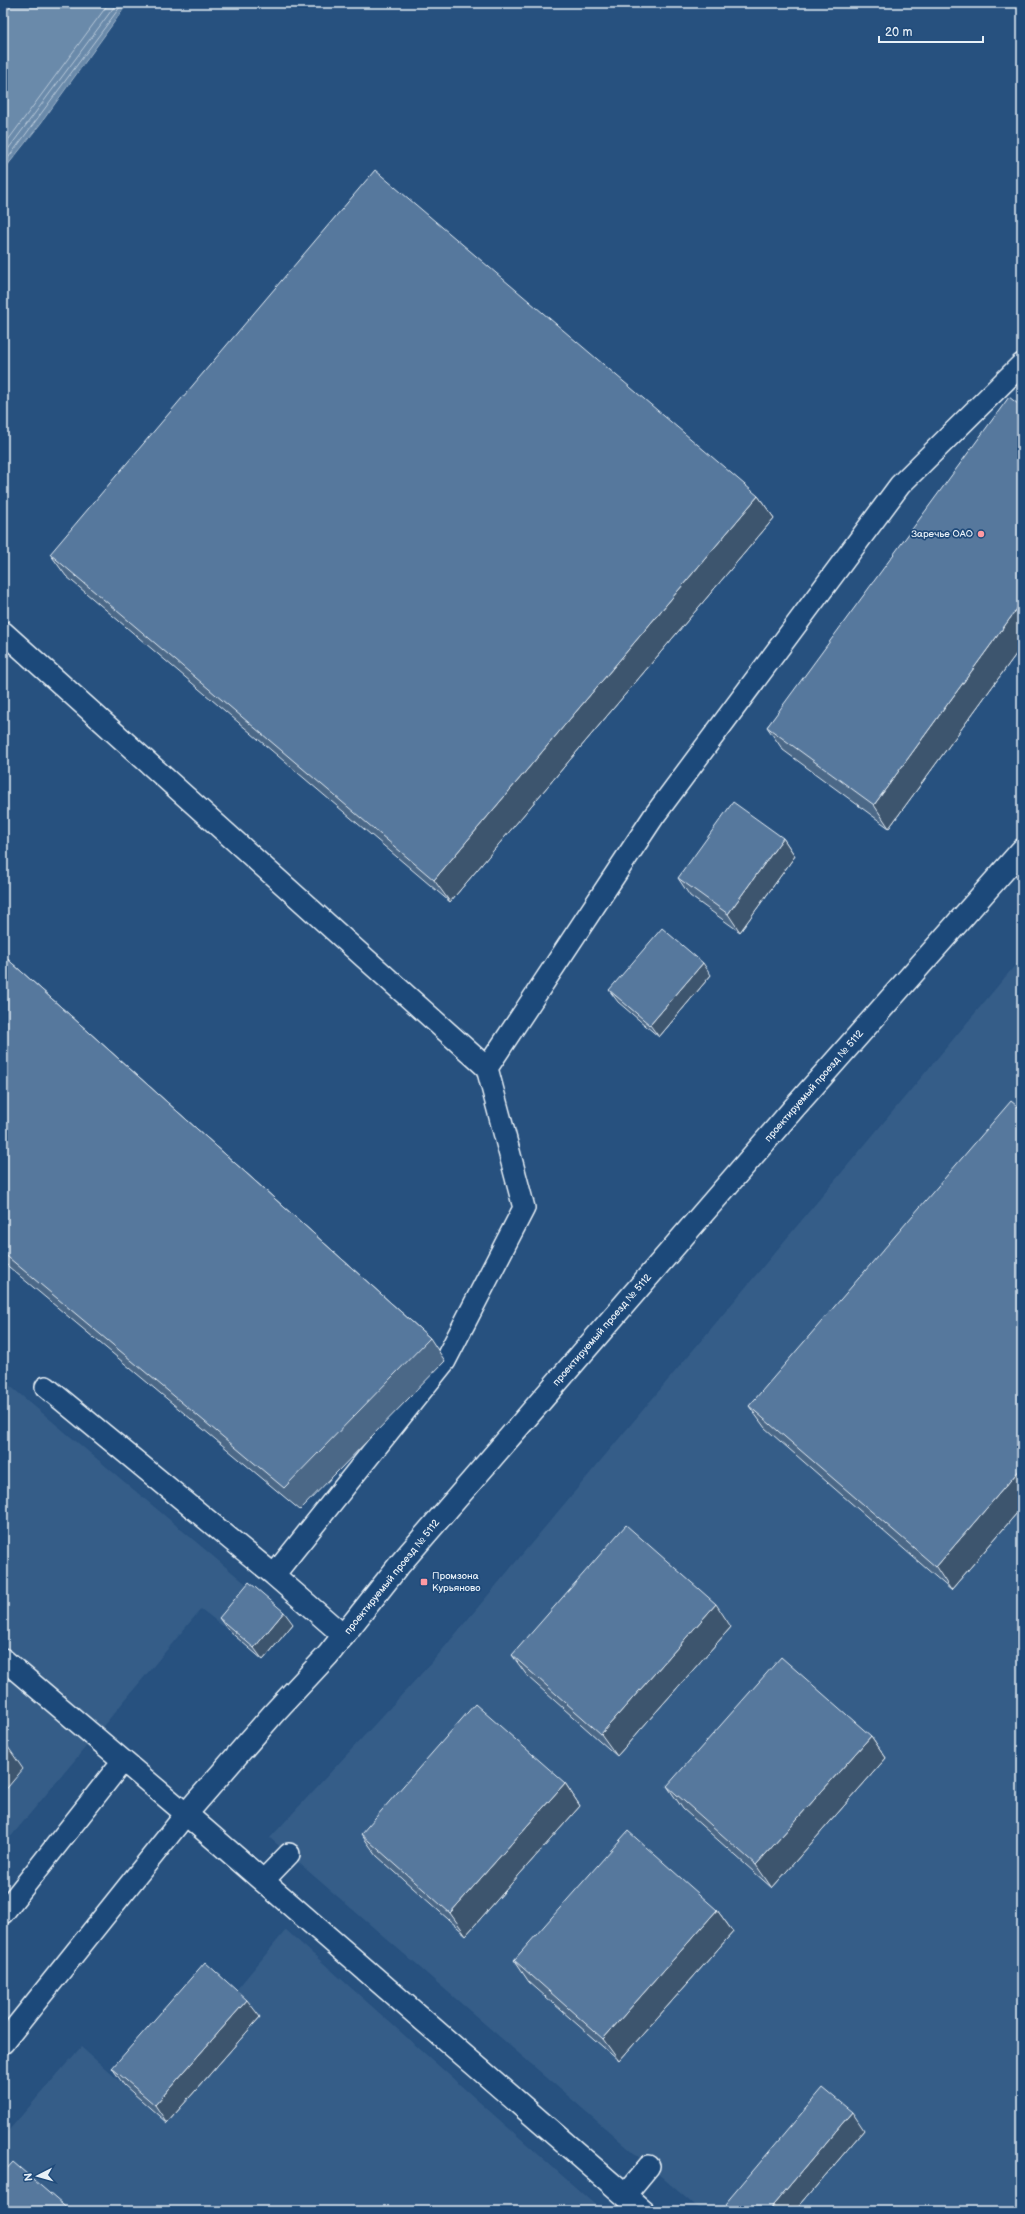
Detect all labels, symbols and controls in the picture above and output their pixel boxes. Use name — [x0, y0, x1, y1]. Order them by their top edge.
scale bar — [879, 18, 983, 44]
text: 20 m — [885, 25, 912, 40]
place label: Заречье ОАО — [911, 528, 973, 540]
marker: Заречье ОАО — [976, 529, 986, 539]
street label: проектируемый проезд № 5112 — [762, 1028, 866, 1144]
street label: проектируемый проезд № 5112 — [550, 1272, 654, 1388]
street label: проектируемый проезд № 5112 — [342, 1517, 442, 1637]
place label: Промзона Курьяново — [432, 1570, 481, 1594]
marker: Промзона Курьяново — [419, 1577, 429, 1587]
north arrow — [18, 2156, 58, 2196]
text: N — [22, 2172, 35, 2182]

